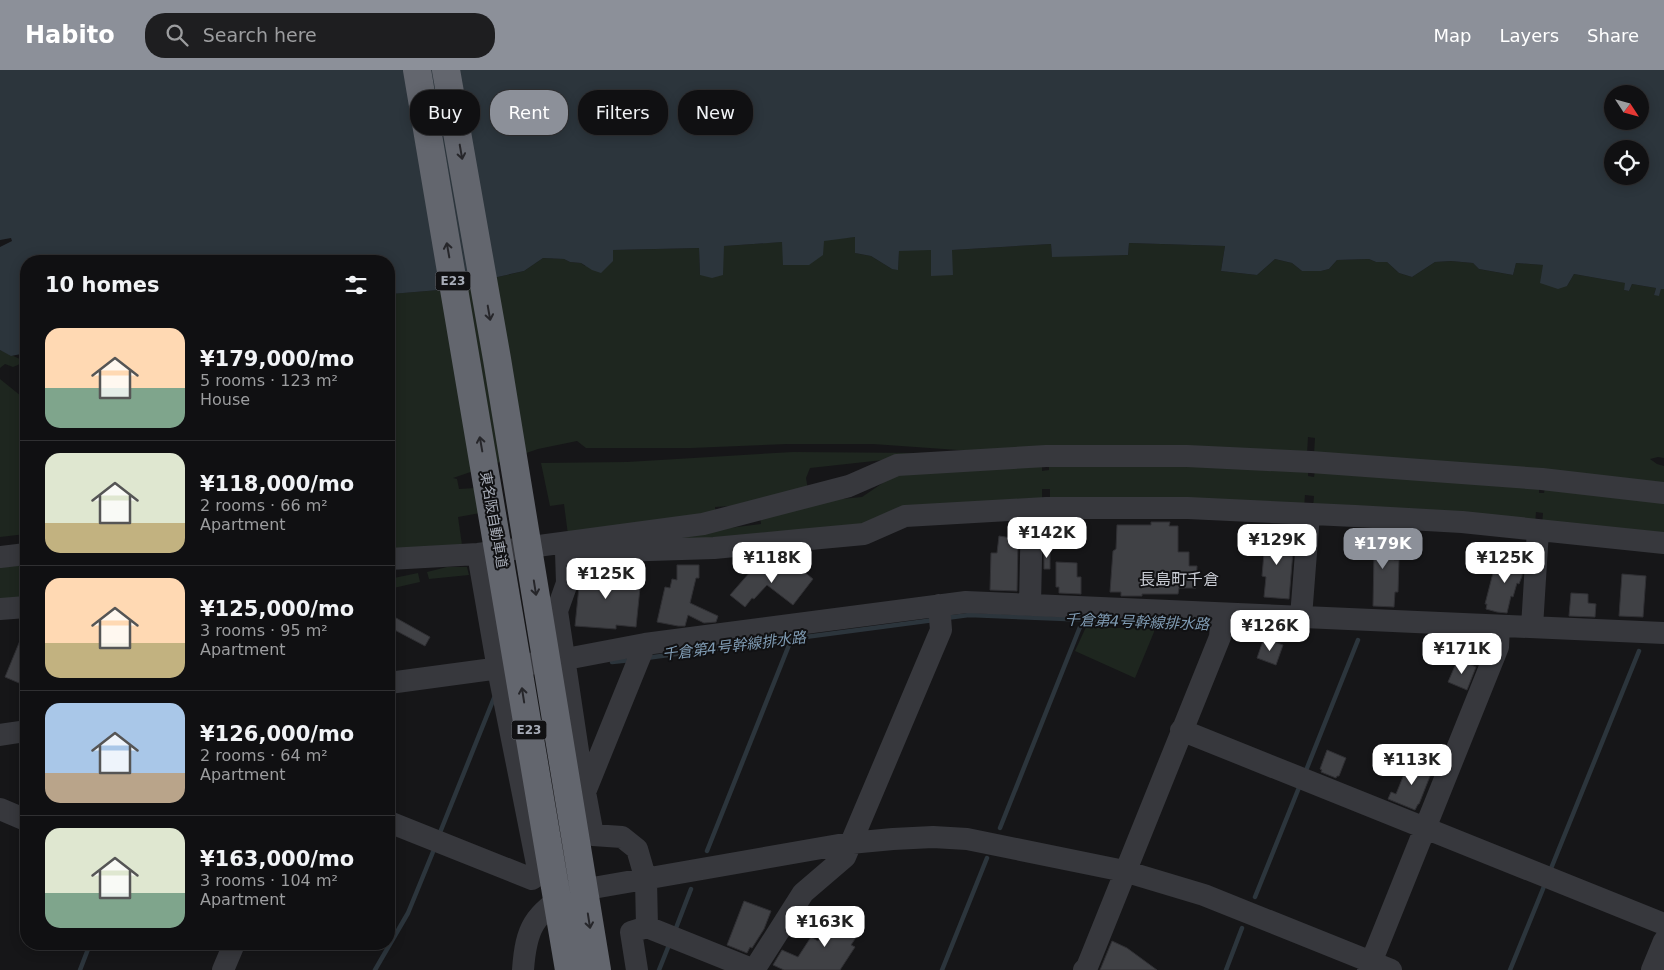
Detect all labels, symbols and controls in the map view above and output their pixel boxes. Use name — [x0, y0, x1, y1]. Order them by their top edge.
search box — [145, 13, 495, 58]
text: Habito — [25, 21, 115, 49]
icon: search — [163, 21, 191, 49]
text: Search here — [203, 24, 317, 46]
text: Map — [1433, 25, 1471, 46]
text: Layers — [1499, 25, 1559, 46]
text: Share — [1587, 25, 1639, 46]
north arrow — [1604, 85, 1649, 130]
map controls — [1604, 85, 1649, 185]
chip: Buy — [410, 90, 480, 135]
chip: Rent — [490, 90, 568, 135]
chip: Filters — [578, 90, 668, 135]
chip: New — [678, 90, 753, 135]
button: locate — [1604, 140, 1649, 185]
one-way arrow — [456, 144, 466, 160]
one-way arrow — [442, 242, 452, 258]
icon: filters — [342, 271, 370, 299]
road number: E23 — [436, 272, 470, 290]
text: 10 homes — [45, 273, 160, 297]
one-way arrow — [484, 304, 494, 320]
text: ¥179,000/mo — [200, 347, 354, 371]
icon: home — [85, 348, 145, 408]
text: 5 rooms · 123 m² — [200, 371, 338, 390]
text: House — [200, 390, 250, 409]
one-way arrow — [475, 437, 485, 453]
street label: 東名阪自動車道 — [478, 470, 510, 570]
text: ¥118,000/mo — [200, 472, 354, 496]
icon: home — [85, 473, 145, 533]
text: 2 rooms · 66 m² — [200, 496, 328, 515]
text: Apartment — [200, 515, 286, 534]
pin: ¥142K — [1012, 516, 1082, 559]
text: ¥142K — [1019, 523, 1075, 542]
pin: ¥129K — [1242, 524, 1312, 566]
pin: ¥179K — [1348, 528, 1418, 570]
text: ¥129K — [1249, 530, 1305, 549]
text: ¥179K — [1355, 534, 1411, 553]
pin: ¥118K — [737, 542, 807, 584]
pin: ¥125K — [1470, 542, 1540, 584]
text: ¥118K — [744, 548, 800, 567]
text: ¥125K — [1477, 548, 1533, 567]
pin: ¥125K — [571, 558, 641, 600]
text: ¥125K — [578, 564, 634, 583]
district label: 長島町千倉 — [1139, 570, 1219, 589]
one-way arrow — [530, 580, 540, 596]
text: ¥125,000/mo — [200, 597, 354, 621]
icon: home — [85, 598, 145, 658]
water label: 千倉第4号幹線排水路 — [1064, 610, 1212, 634]
pin: ¥126K — [1235, 610, 1305, 652]
text: ¥126K — [1242, 616, 1298, 635]
text: 3 rooms · 95 m² — [200, 621, 328, 640]
water label: 千倉第4号幹線排水路 — [661, 628, 809, 664]
pin: ¥171K — [1427, 632, 1497, 675]
text: ¥171K — [1434, 639, 1490, 658]
text: Apartment — [200, 640, 286, 659]
one-way arrow — [518, 687, 528, 703]
road number: E23 — [512, 720, 546, 740]
text: ¥126,000/mo — [200, 722, 354, 746]
icon: home — [85, 723, 145, 783]
pin: ¥113K — [1377, 744, 1447, 786]
text: 2 rooms · 64 m² — [200, 746, 328, 765]
text: ¥113K — [1384, 750, 1440, 769]
text: Apartment — [200, 765, 286, 784]
text: ¥163,000/mo — [200, 847, 354, 871]
icon: home — [85, 848, 145, 908]
text: 3 rooms · 104 m² — [200, 871, 338, 890]
text: Apartment — [200, 890, 286, 909]
pin: ¥163K — [790, 906, 860, 948]
text: ¥163K — [797, 912, 853, 931]
one-way arrow — [584, 913, 594, 929]

